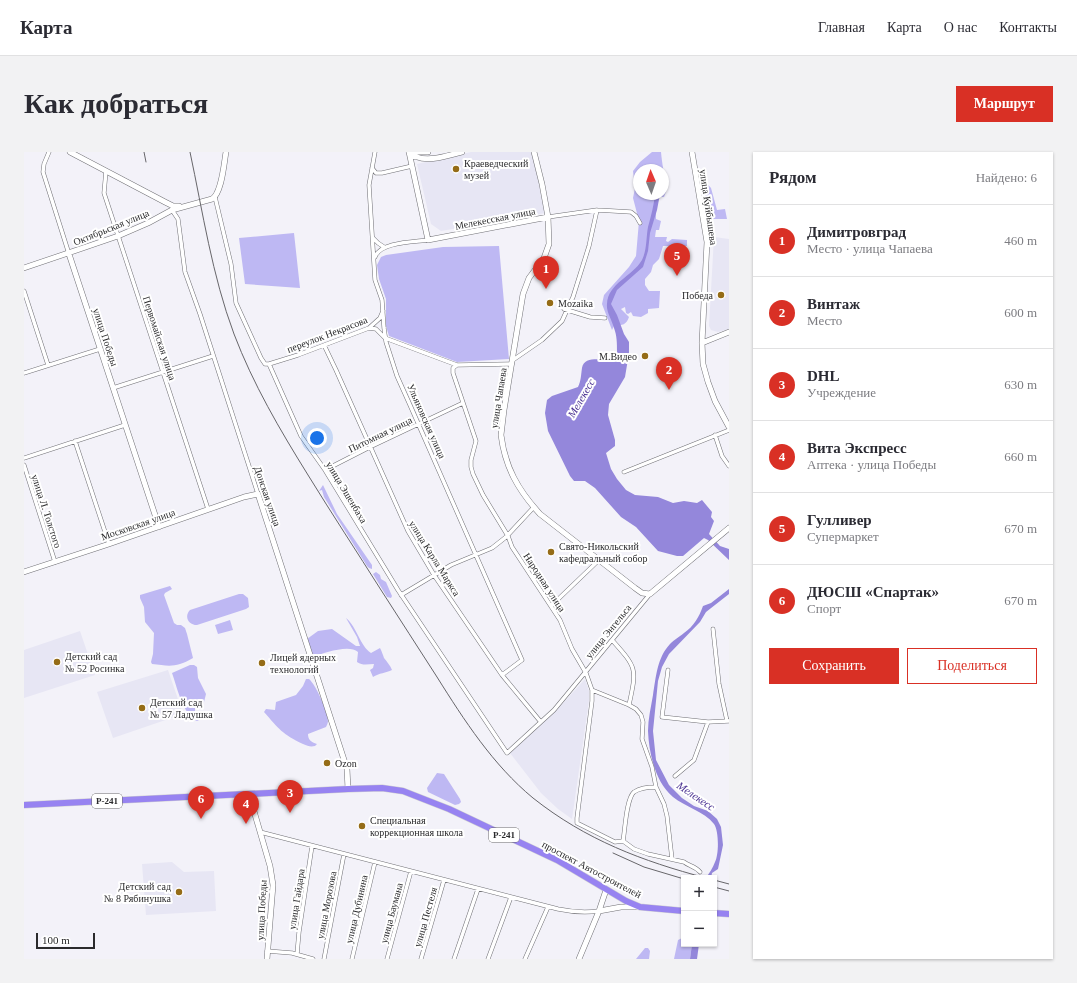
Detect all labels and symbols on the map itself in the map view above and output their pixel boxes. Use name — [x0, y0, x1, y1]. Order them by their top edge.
place label: Краеведческий музей — [464, 158, 529, 181]
marker: Краеведческий музей — [451, 164, 461, 174]
north arrow — [633, 164, 669, 200]
street label: улица Куйбышева — [698, 168, 719, 246]
street label: Мелекесская улица — [454, 205, 537, 232]
street label: Октябрьская улица — [72, 207, 151, 248]
pin: 5 — [664, 243, 690, 276]
pin: 1 — [533, 256, 559, 289]
place label: Победа — [682, 290, 714, 301]
marker: Победа — [716, 290, 726, 300]
street label: Первомайская улица — [141, 295, 178, 382]
marker: Mozaika — [545, 298, 555, 308]
place label: Mozaika — [558, 298, 594, 309]
street label: улица Победы — [91, 307, 120, 368]
street label: переулок Некрасова — [285, 314, 369, 355]
place label: М.Видео — [599, 351, 637, 362]
marker: М.Видео — [640, 351, 650, 361]
pin: 2 — [656, 357, 682, 390]
street label: улица Чапаева — [488, 366, 509, 429]
water label: Мелекесс — [565, 376, 597, 420]
street label: Ульяновская улица — [405, 382, 448, 461]
street label: Питомная улица — [347, 414, 414, 455]
your location — [307, 428, 327, 448]
street label: улица Эшенбаха — [324, 459, 370, 526]
street label: Донская улица — [252, 465, 283, 528]
street label: улица Л. Толстого — [29, 473, 64, 549]
street label: Московская улица — [100, 506, 177, 542]
street label: улица Карла Маркса — [407, 519, 463, 599]
place label: Свято-Никольский кафедральный собор — [559, 541, 648, 564]
marker: Свято-Никольский кафедральный собор — [546, 547, 556, 557]
street label: Народная улица — [521, 551, 568, 614]
street label: улица Энгельса — [583, 602, 634, 660]
place label: Детский сад № 52 Росинка — [65, 651, 125, 674]
place label: Лицей ядерных технологий — [270, 652, 336, 675]
marker: Детский сад № 52 Росинка — [52, 657, 62, 667]
marker: Лицей ядерных технологий — [257, 658, 267, 668]
place label: Детский сад № 57 Ладушка — [150, 697, 213, 720]
marker: Детский сад № 57 Ладушка — [137, 703, 147, 713]
marker: Ozon — [322, 758, 332, 768]
place label: Ozon — [335, 758, 357, 769]
water label: Мелекесс — [674, 778, 717, 813]
pin: 3 — [277, 780, 303, 813]
pin: 6 — [188, 786, 214, 819]
pin: 4 — [233, 791, 259, 824]
road number: Р-241 — [92, 794, 122, 808]
place label: Специальная коррекционная школа — [370, 815, 464, 838]
marker: Специальная коррекционная школа — [357, 821, 367, 831]
road number: Р-241 — [489, 828, 519, 842]
street label: проспект Автостроителей — [540, 839, 644, 901]
street label: улица Гайдара — [286, 867, 307, 930]
street label: улица Морозова — [315, 870, 339, 940]
street label: улица Дубинина — [343, 873, 370, 944]
street label: улица Победы — [254, 879, 269, 941]
place label: Детский сад № 8 Рябинушка — [104, 881, 172, 904]
street label: улица Баумана — [378, 881, 405, 945]
street label: улица Пестеля — [412, 885, 439, 948]
marker: Детский сад № 8 Рябинушка — [174, 887, 184, 897]
scale bar — [36, 931, 95, 950]

